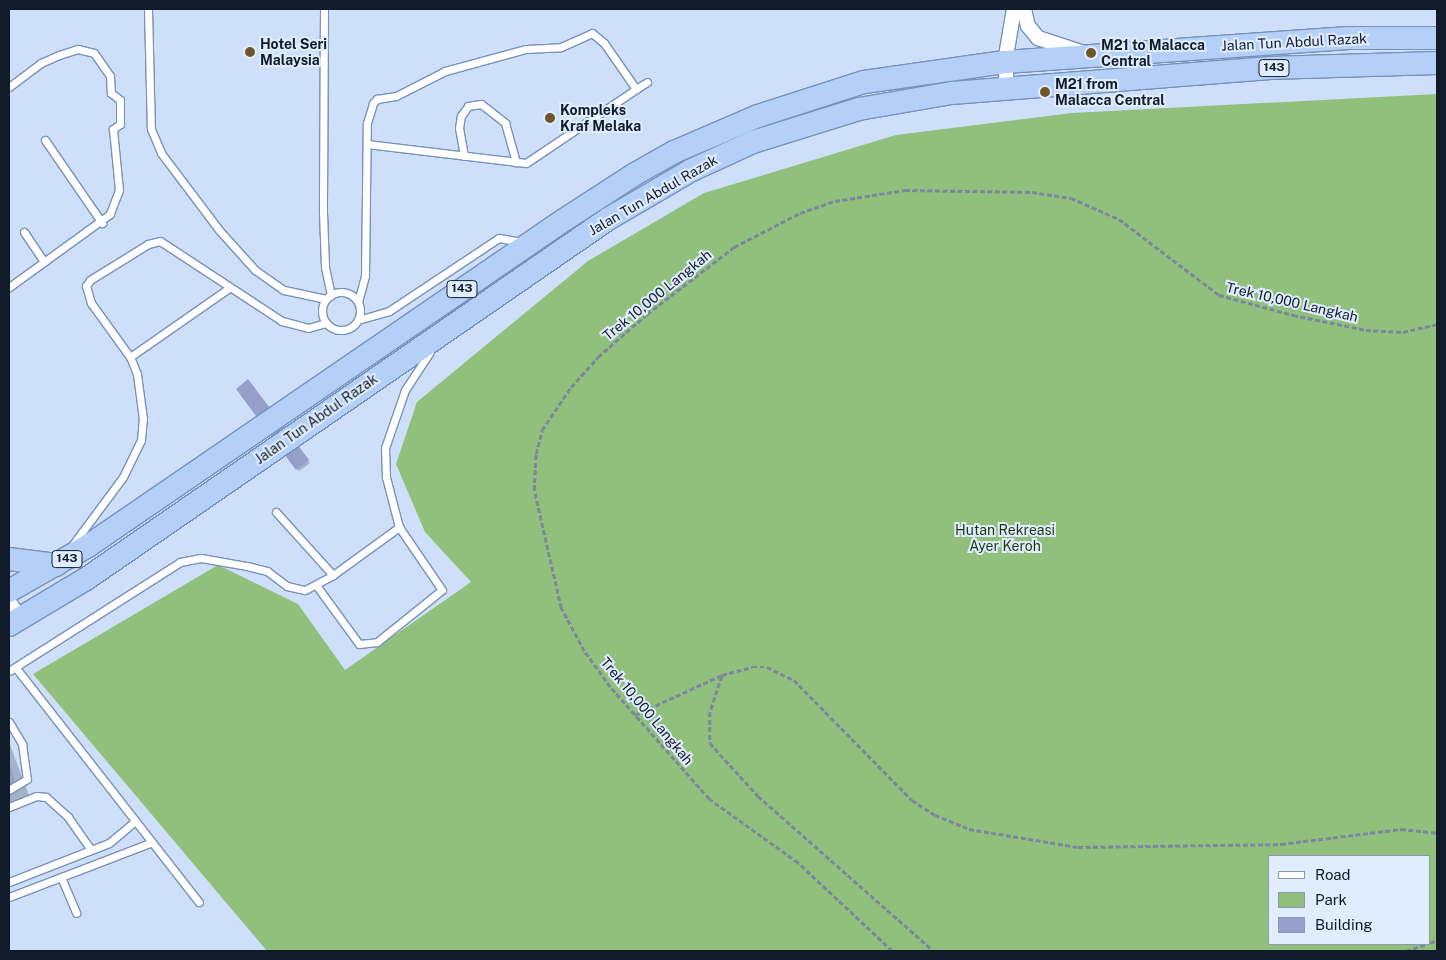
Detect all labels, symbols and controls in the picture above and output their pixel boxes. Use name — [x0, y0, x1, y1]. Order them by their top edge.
street label: Jalan Tun Abdul Razak — [1221, 30, 1367, 54]
place label: Hotel Seri Malaysia — [260, 36, 327, 68]
place label: M21 to Malacca Central — [1101, 37, 1205, 70]
marker: Hotel Seri Malaysia — [244, 46, 256, 58]
marker: M21 to Malacca Central — [1085, 47, 1097, 59]
road number: 143 — [1258, 58, 1290, 78]
place label: M21 from Malacca Central — [1055, 76, 1165, 108]
marker: M21 from Malacca Central — [1039, 86, 1051, 98]
place label: Kompleks Kraf Melaka — [560, 102, 641, 134]
marker: Kompleks Kraf Melaka — [544, 112, 556, 124]
street label: Jalan Tun Abdul Razak — [586, 151, 720, 239]
street label: Trek 10,000 Langkah — [599, 246, 715, 344]
street label: Trek 10,000 Langkah — [1224, 279, 1360, 325]
road number: 143 — [446, 280, 478, 298]
street label: Jalan Tun Abdul Razak — [251, 370, 381, 468]
park label: Hutan Rekreasi Ayer Keroh — [955, 522, 1055, 554]
road number: 143 — [51, 550, 83, 568]
street label: Trek 10,000 Langkah — [597, 654, 697, 768]
legend — [1268, 855, 1431, 945]
text: Road — [1315, 866, 1351, 883]
text: Park — [1315, 891, 1347, 908]
text: Building — [1315, 916, 1373, 933]

